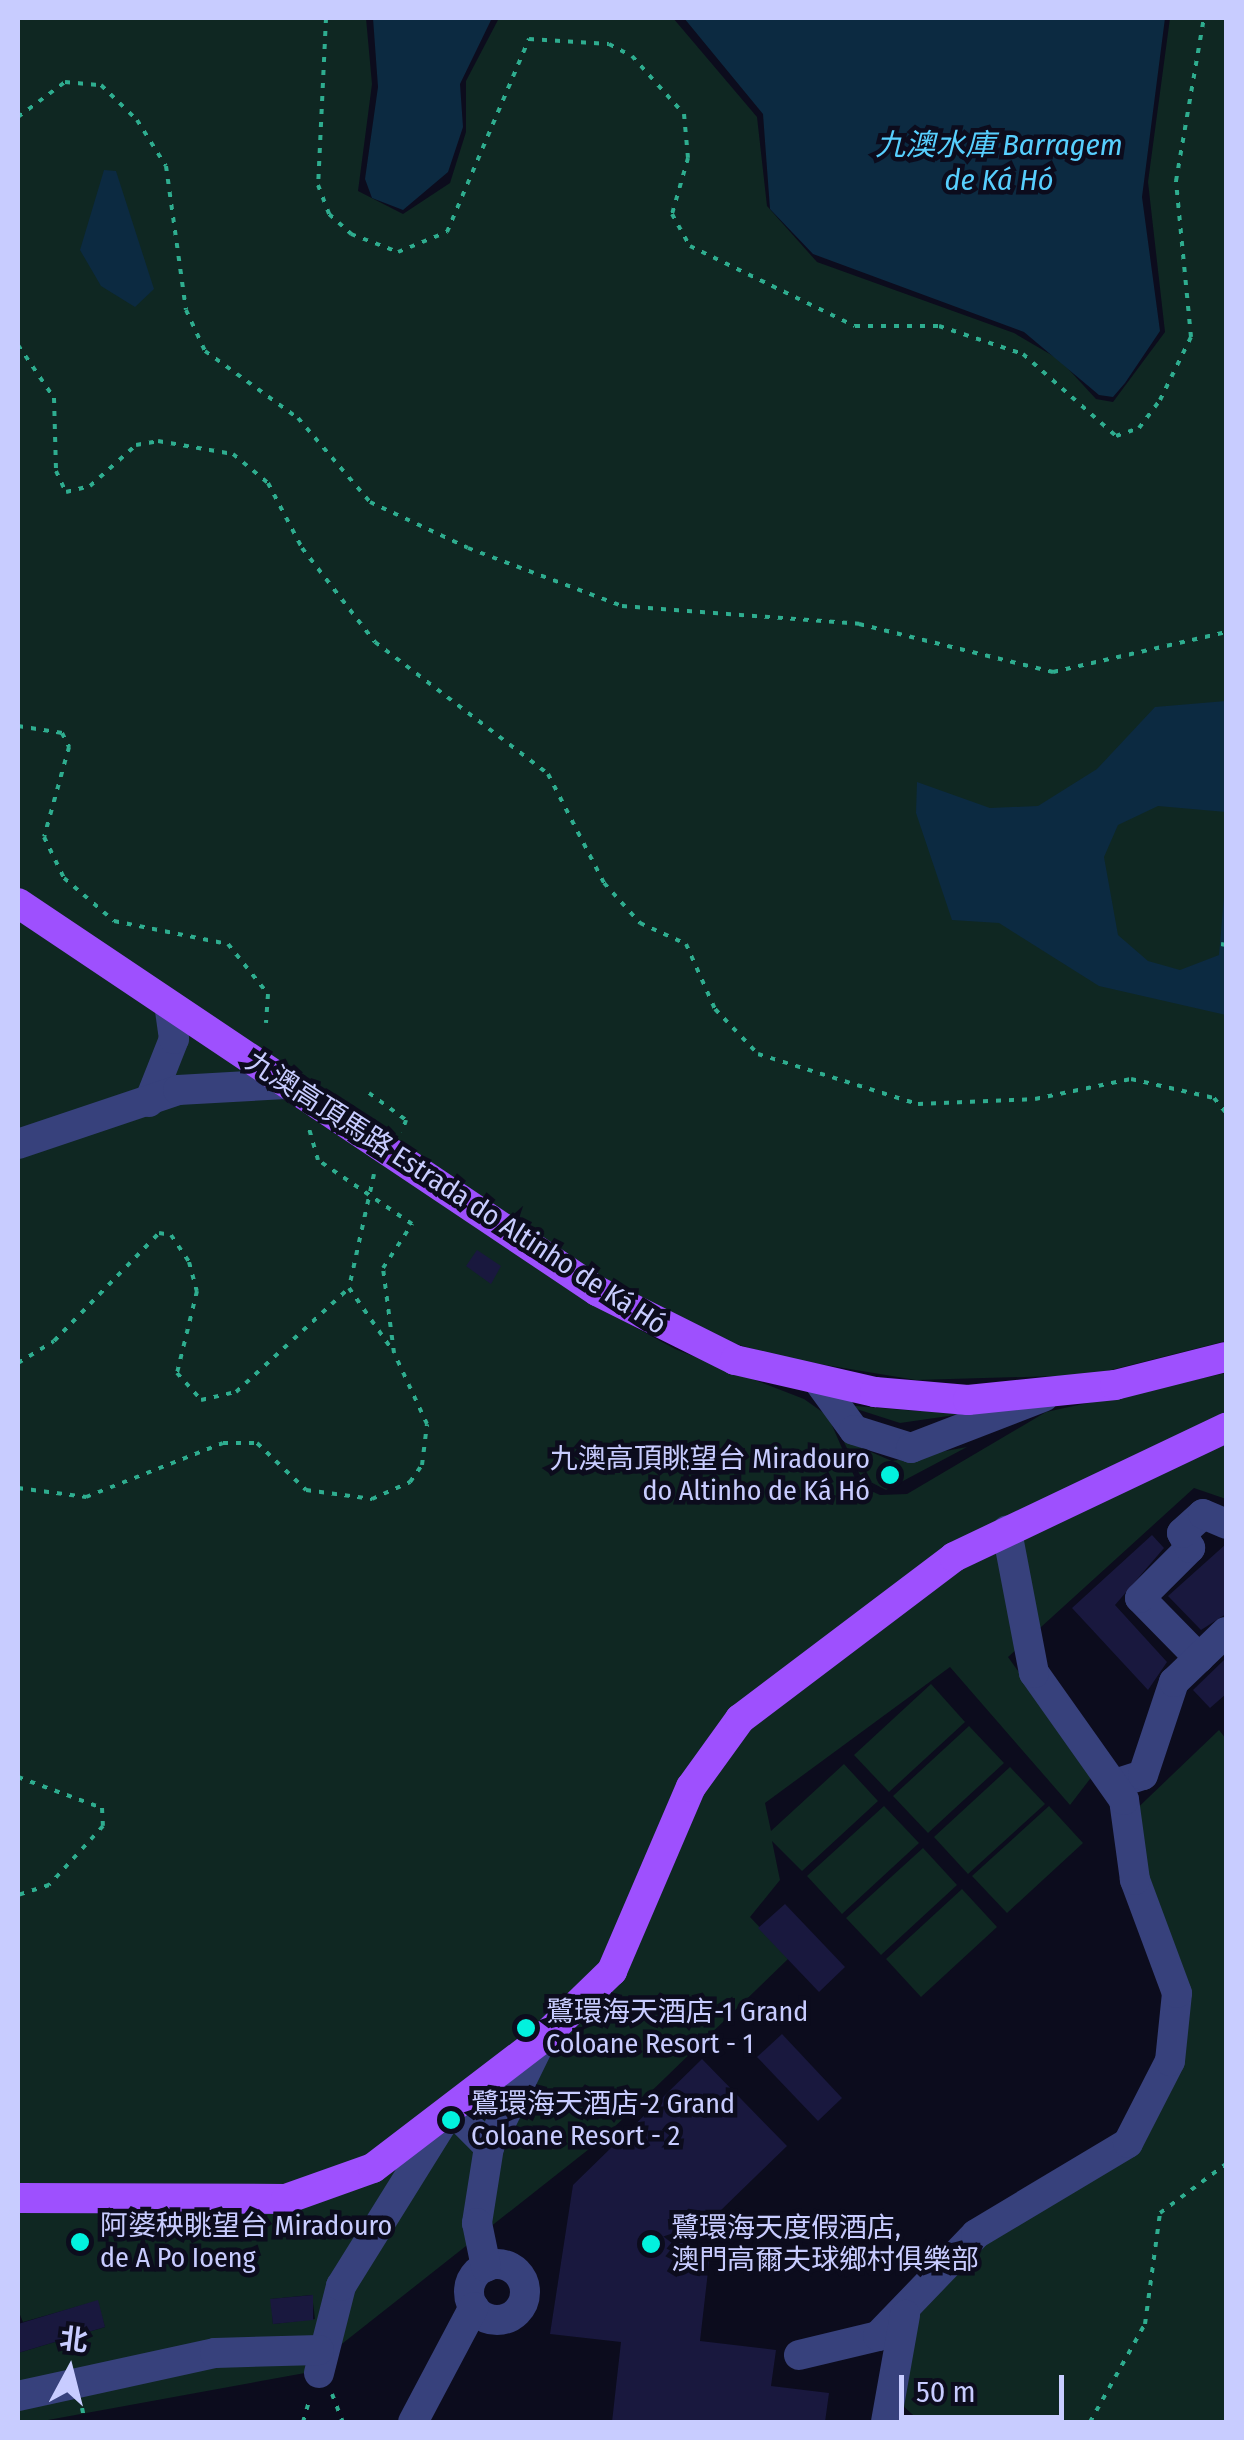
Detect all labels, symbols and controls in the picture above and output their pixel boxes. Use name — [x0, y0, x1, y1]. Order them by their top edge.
water label: 九澳水庫 Barragem de Ká Hó — [875, 127, 1123, 198]
street label: 九澳高頂馬路 Estrada do Altinho de Ká Hó — [240, 1044, 672, 1342]
place label: 九澳高頂眺望台 Miradouro do Altinho de Ká Hó — [550, 1442, 870, 1508]
marker: 九澳高頂眺望台 Miradouro do Altinho de Ká Hó — [879, 1464, 901, 1486]
place label: 鷺環海天酒店-1 Grand Coloane Resort - 1 — [546, 1995, 808, 2061]
marker: 鷺環海天酒店-1 Grand Coloane Resort - 1 — [515, 2017, 537, 2039]
place label: 鷺環海天酒店-2 Grand Coloane Resort - 2 — [471, 2087, 735, 2153]
marker: 鷺環海天酒店-2 Grand Coloane Resort - 2 — [440, 2109, 462, 2131]
place label: 阿婆秧眺望台 Miradouro de A Po Ioeng — [100, 2209, 392, 2275]
place label: 鷺環海天度假酒店, 澳門高爾夫球鄉村俱樂部 — [671, 2211, 979, 2277]
marker: 阿婆秧眺望台 Miradouro de A Po Ioeng — [69, 2231, 91, 2253]
marker: 鷺環海天度假酒店, 澳門高爾夫球鄉村俱樂部 — [640, 2233, 662, 2255]
north arrow — [20, 2320, 120, 2420]
text: 北 — [58, 2322, 90, 2358]
scale bar — [904, 2355, 1069, 2417]
text: 50 m — [916, 2374, 976, 2410]

